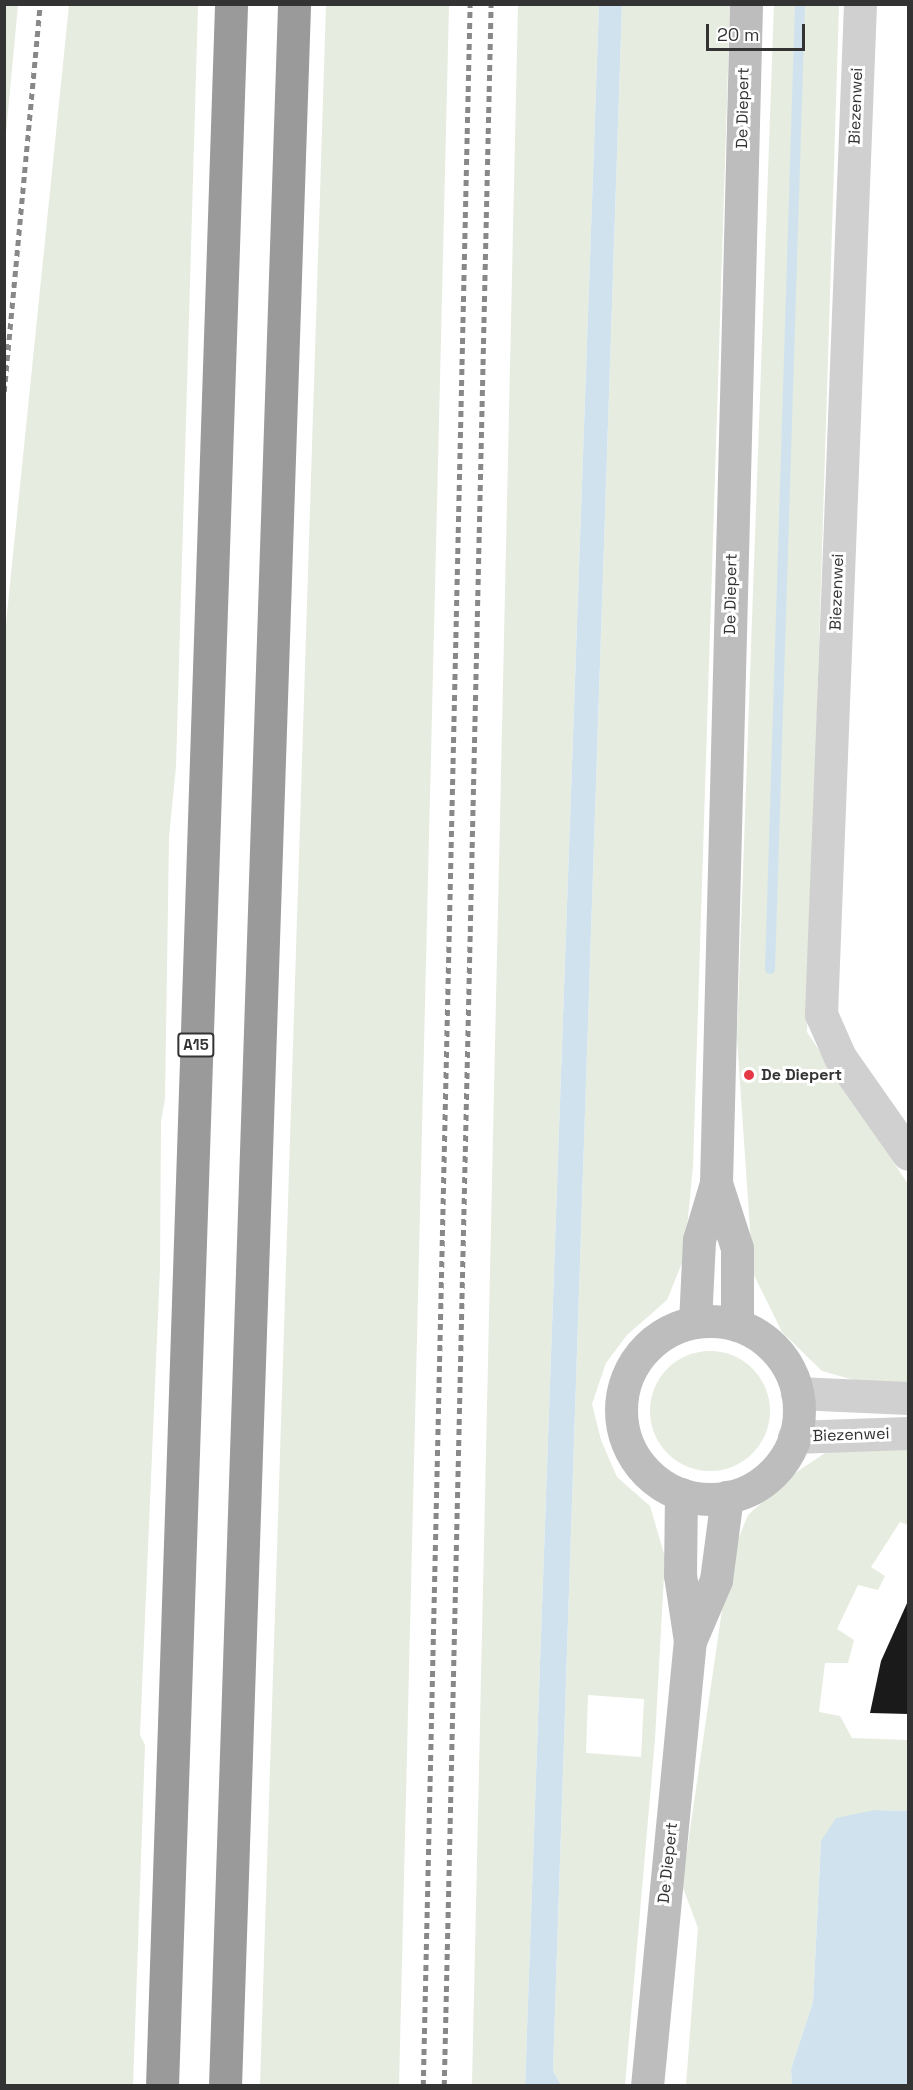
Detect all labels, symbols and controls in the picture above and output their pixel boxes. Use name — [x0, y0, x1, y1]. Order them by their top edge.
scale bar — [709, 12, 808, 50]
text: 20 m — [717, 23, 760, 46]
street label: De Diepert — [733, 67, 753, 149]
street label: Biezenwei — [845, 67, 867, 145]
street label: De Diepert — [721, 553, 741, 635]
street label: Biezenwei — [826, 553, 848, 631]
road number: A15 — [176, 1033, 216, 1057]
place label: De Diepert — [761, 1065, 842, 1085]
marker: De Diepert — [742, 1068, 756, 1082]
street label: Biezenwei — [812, 1424, 890, 1446]
street label: De Diepert — [654, 1822, 682, 1904]

